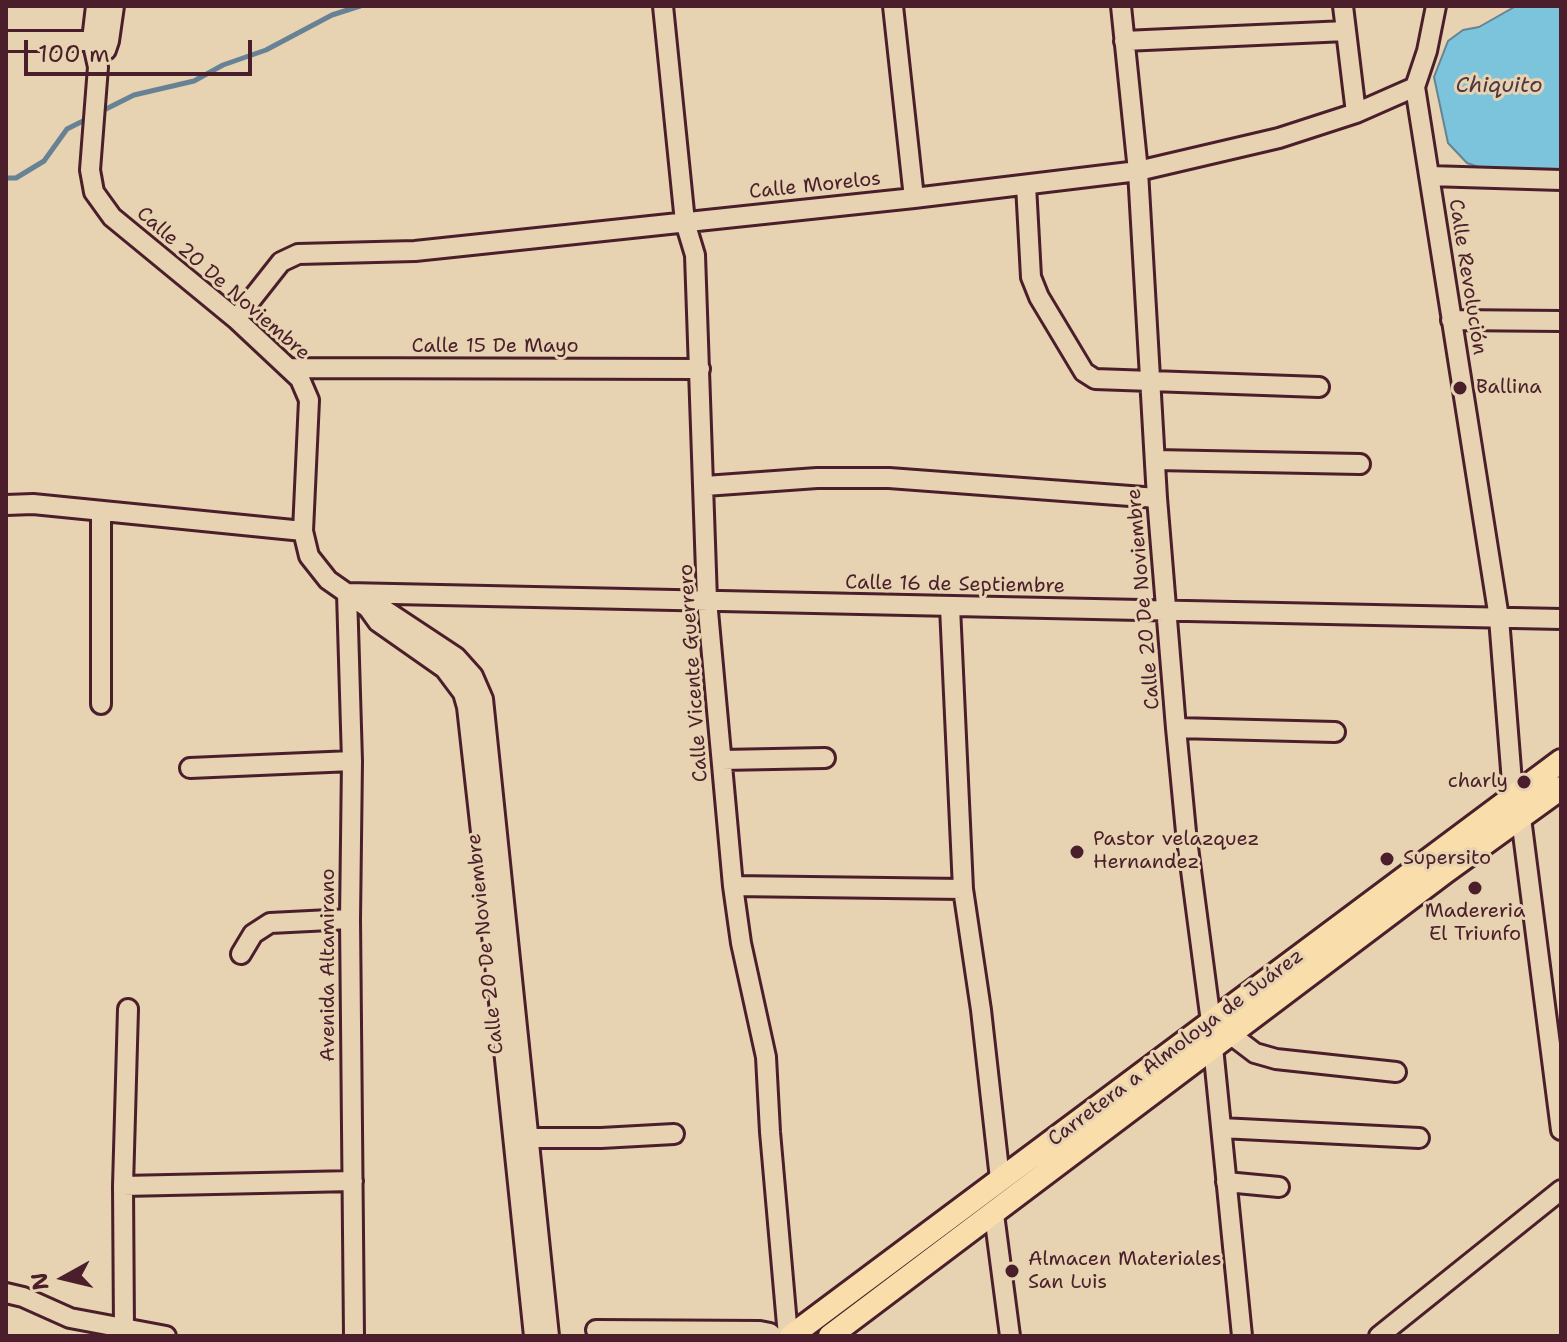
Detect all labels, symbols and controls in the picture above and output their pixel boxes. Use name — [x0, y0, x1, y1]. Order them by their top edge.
scale bar — [28, 24, 256, 74]
text: 100 m — [38, 38, 110, 70]
water label: Chiquito — [1455, 73, 1543, 99]
street label: Calle Morelos — [748, 167, 882, 205]
street label: Calle Revolución — [1443, 197, 1491, 357]
street label: Calle 20 De Noviembre — [131, 202, 315, 366]
street label: Calle 15 De Mayo — [411, 335, 579, 359]
place label: Ballina — [1476, 376, 1542, 400]
marker: Ballina — [1451, 379, 1469, 397]
street label: Calle 20 De Noviembre — [1122, 487, 1166, 711]
street label: Calle Vicente Guerrero — [674, 563, 714, 783]
street label: Calle 16 de Septiembre — [845, 571, 1065, 599]
place label: charly — [1448, 770, 1508, 794]
marker: charly — [1515, 773, 1533, 791]
place label: Pastor velazquez Hernandez — [1093, 828, 1259, 875]
street label: Calle 20 De Noviembre — [462, 832, 510, 1056]
marker: Pastor velazquez Hernandez — [1068, 843, 1086, 861]
place label: Supersito — [1403, 847, 1491, 871]
marker: Supersito — [1378, 850, 1396, 868]
street label: Avenida Altamirano — [317, 868, 341, 1062]
marker: Madereria El Triunfo — [1466, 879, 1484, 897]
place label: Madereria El Triunfo — [1425, 900, 1525, 947]
street label: Carretera a Almoloya de Juárez — [1044, 944, 1308, 1152]
north arrow — [24, 1238, 104, 1318]
place label: Almacen Materiales San Luis — [1028, 1248, 1222, 1295]
marker: Almacen Materiales San Luis — [1003, 1262, 1021, 1280]
text: N — [24, 1271, 55, 1292]

